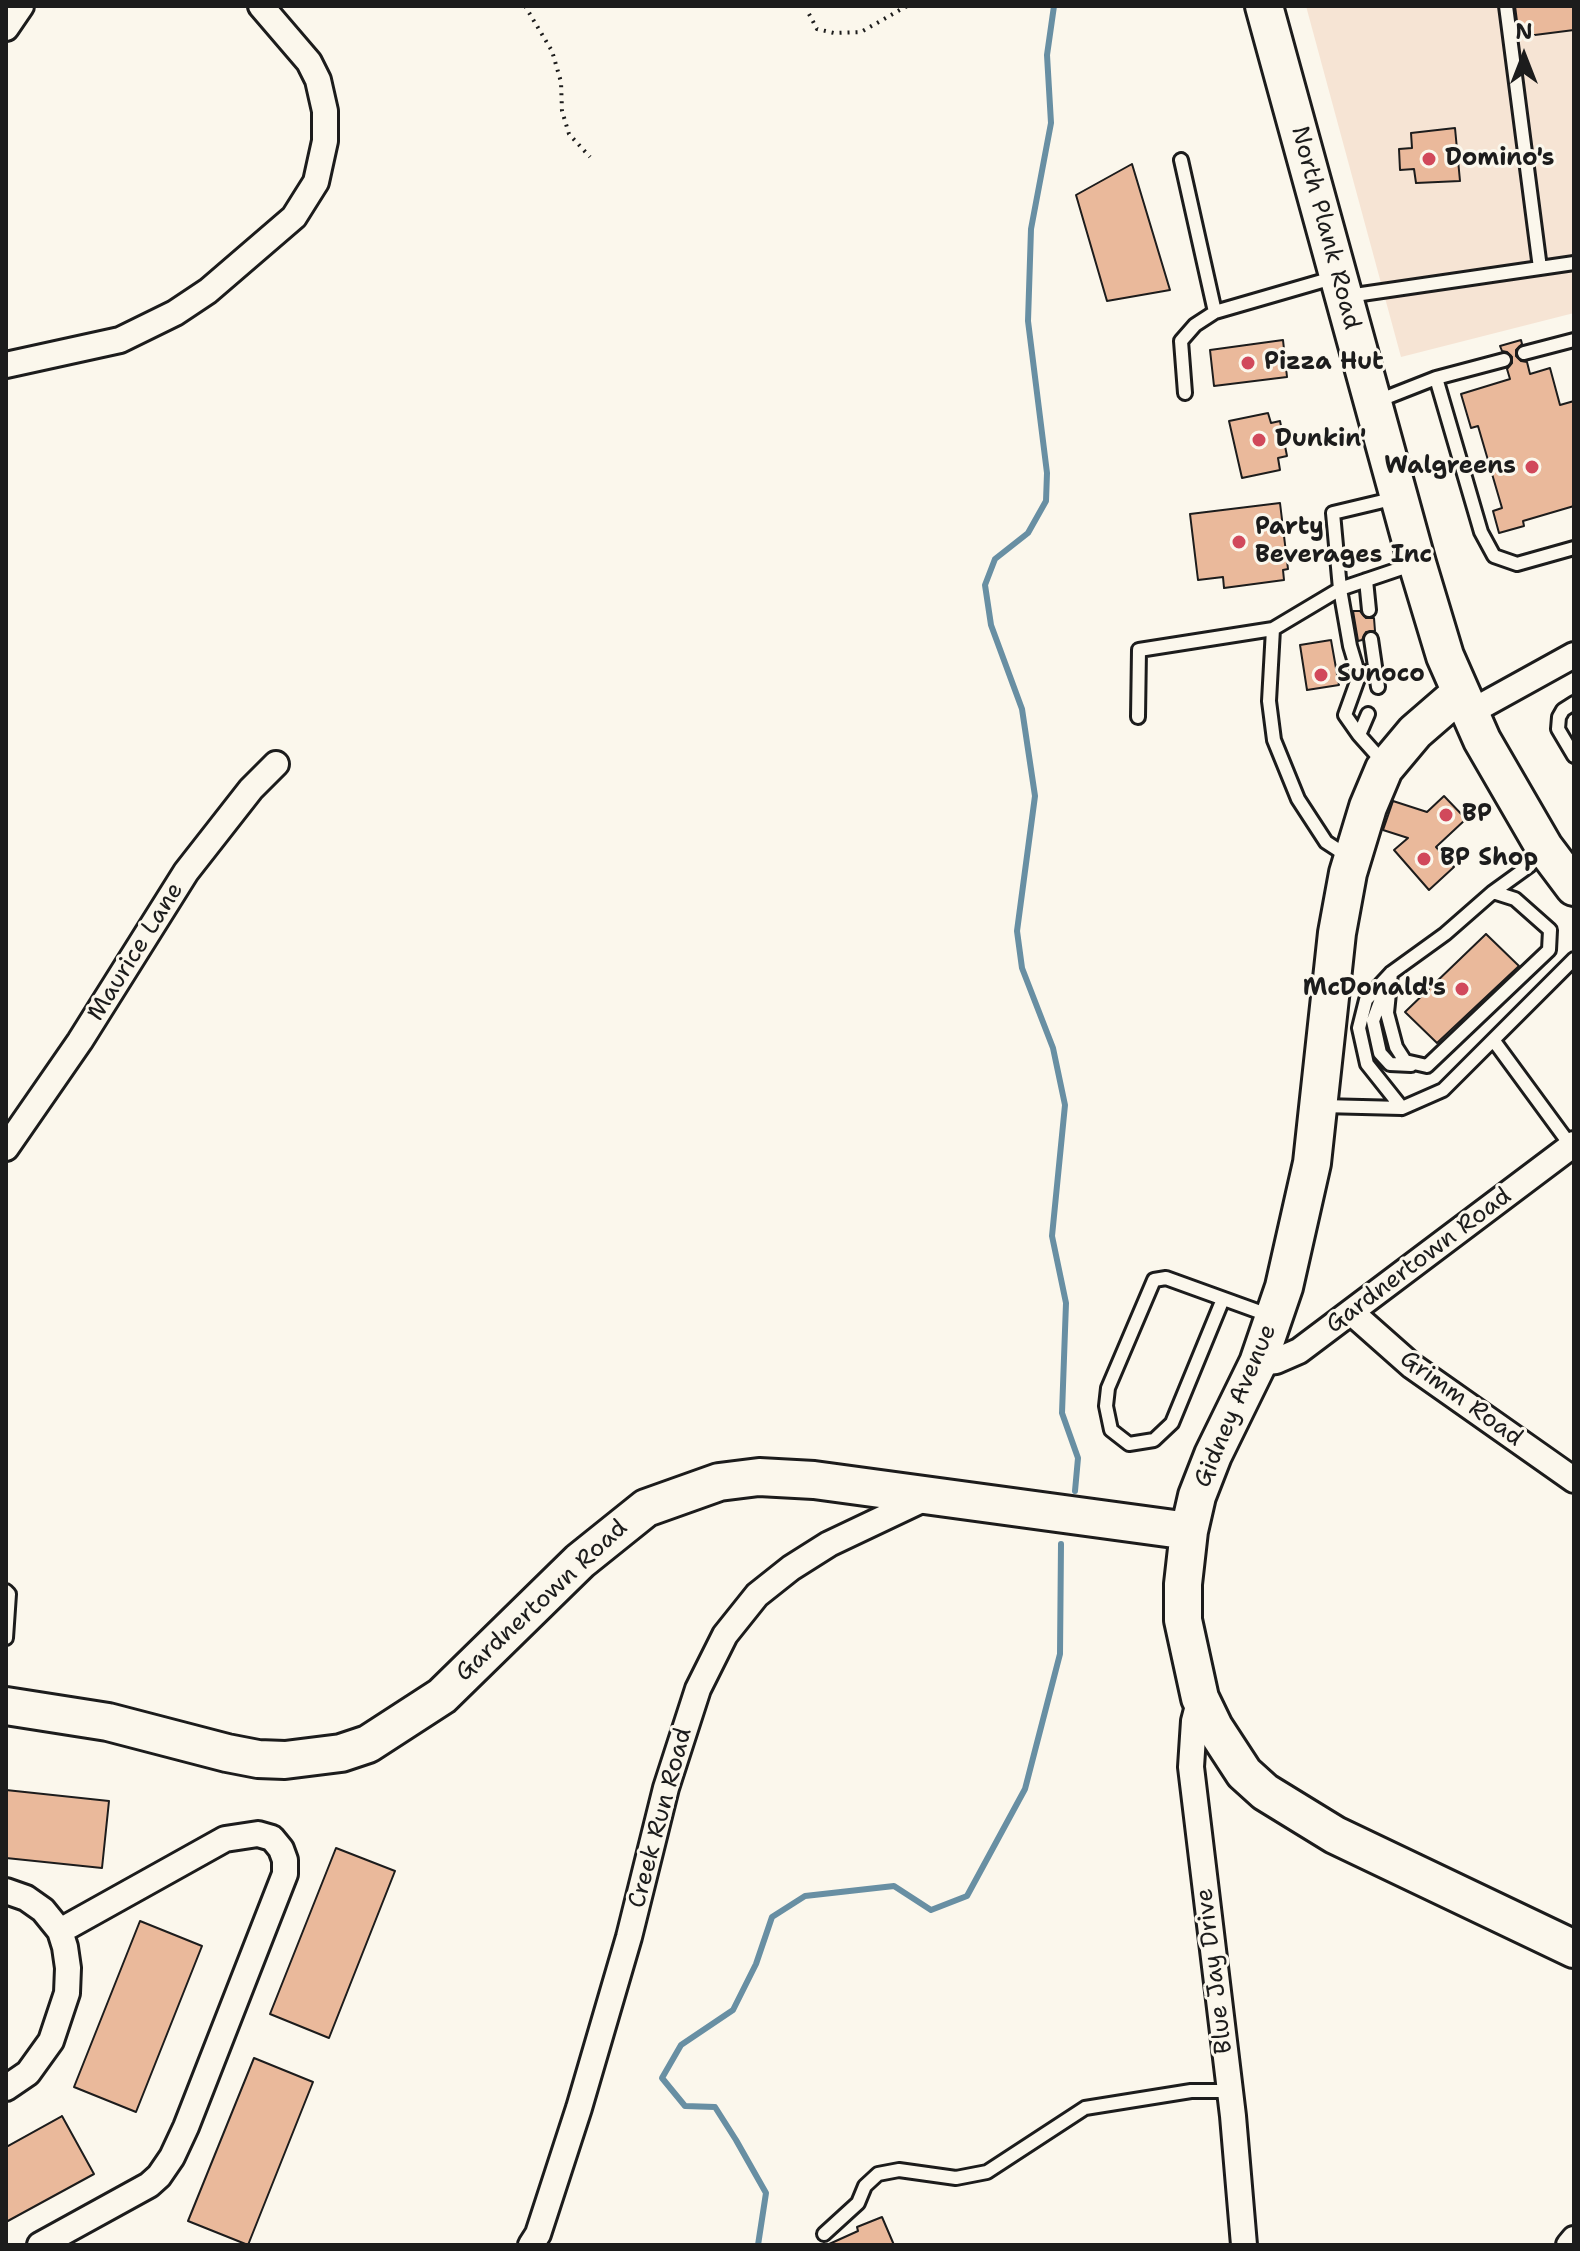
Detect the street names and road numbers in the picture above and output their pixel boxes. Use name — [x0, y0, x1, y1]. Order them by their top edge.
street label: North Plank Road — [1284, 123, 1366, 333]
street label: Maurice Lane — [82, 878, 190, 1026]
street label: Gardnertown Road — [1321, 1182, 1517, 1340]
street label: Gidney Avenue — [1189, 1320, 1283, 1492]
street label: Grimm Road — [1394, 1345, 1528, 1453]
street label: Gardnertown Road — [450, 1514, 634, 1688]
street label: Creek Run Road — [623, 1725, 699, 1911]
street label: Blue Jay Drive — [1191, 1887, 1239, 2055]

